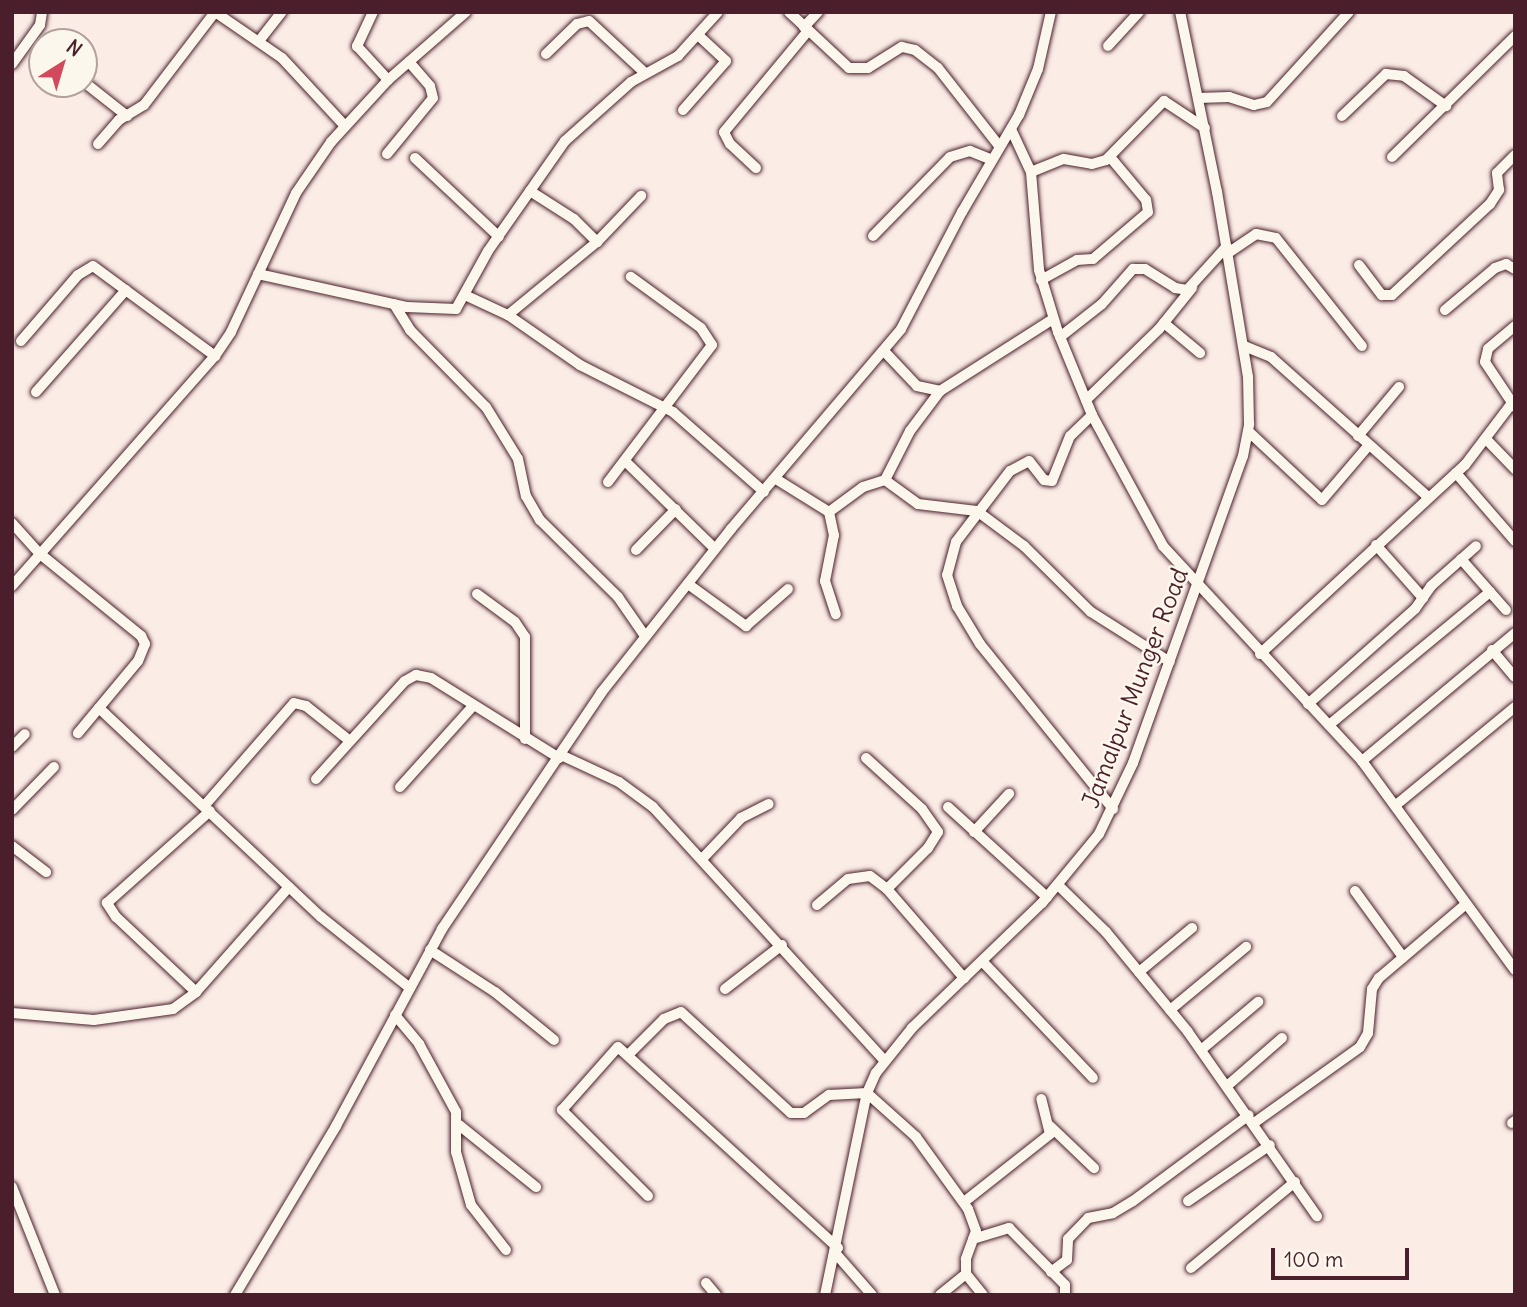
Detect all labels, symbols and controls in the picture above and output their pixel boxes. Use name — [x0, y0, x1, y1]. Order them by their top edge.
north arrow — [28, 28, 98, 98]
text: N — [62, 34, 87, 61]
street label: Jamalpur Munger Road — [1076, 564, 1194, 812]
scale bar — [1275, 1234, 1413, 1278]
text: 100 m — [1284, 1246, 1343, 1273]

